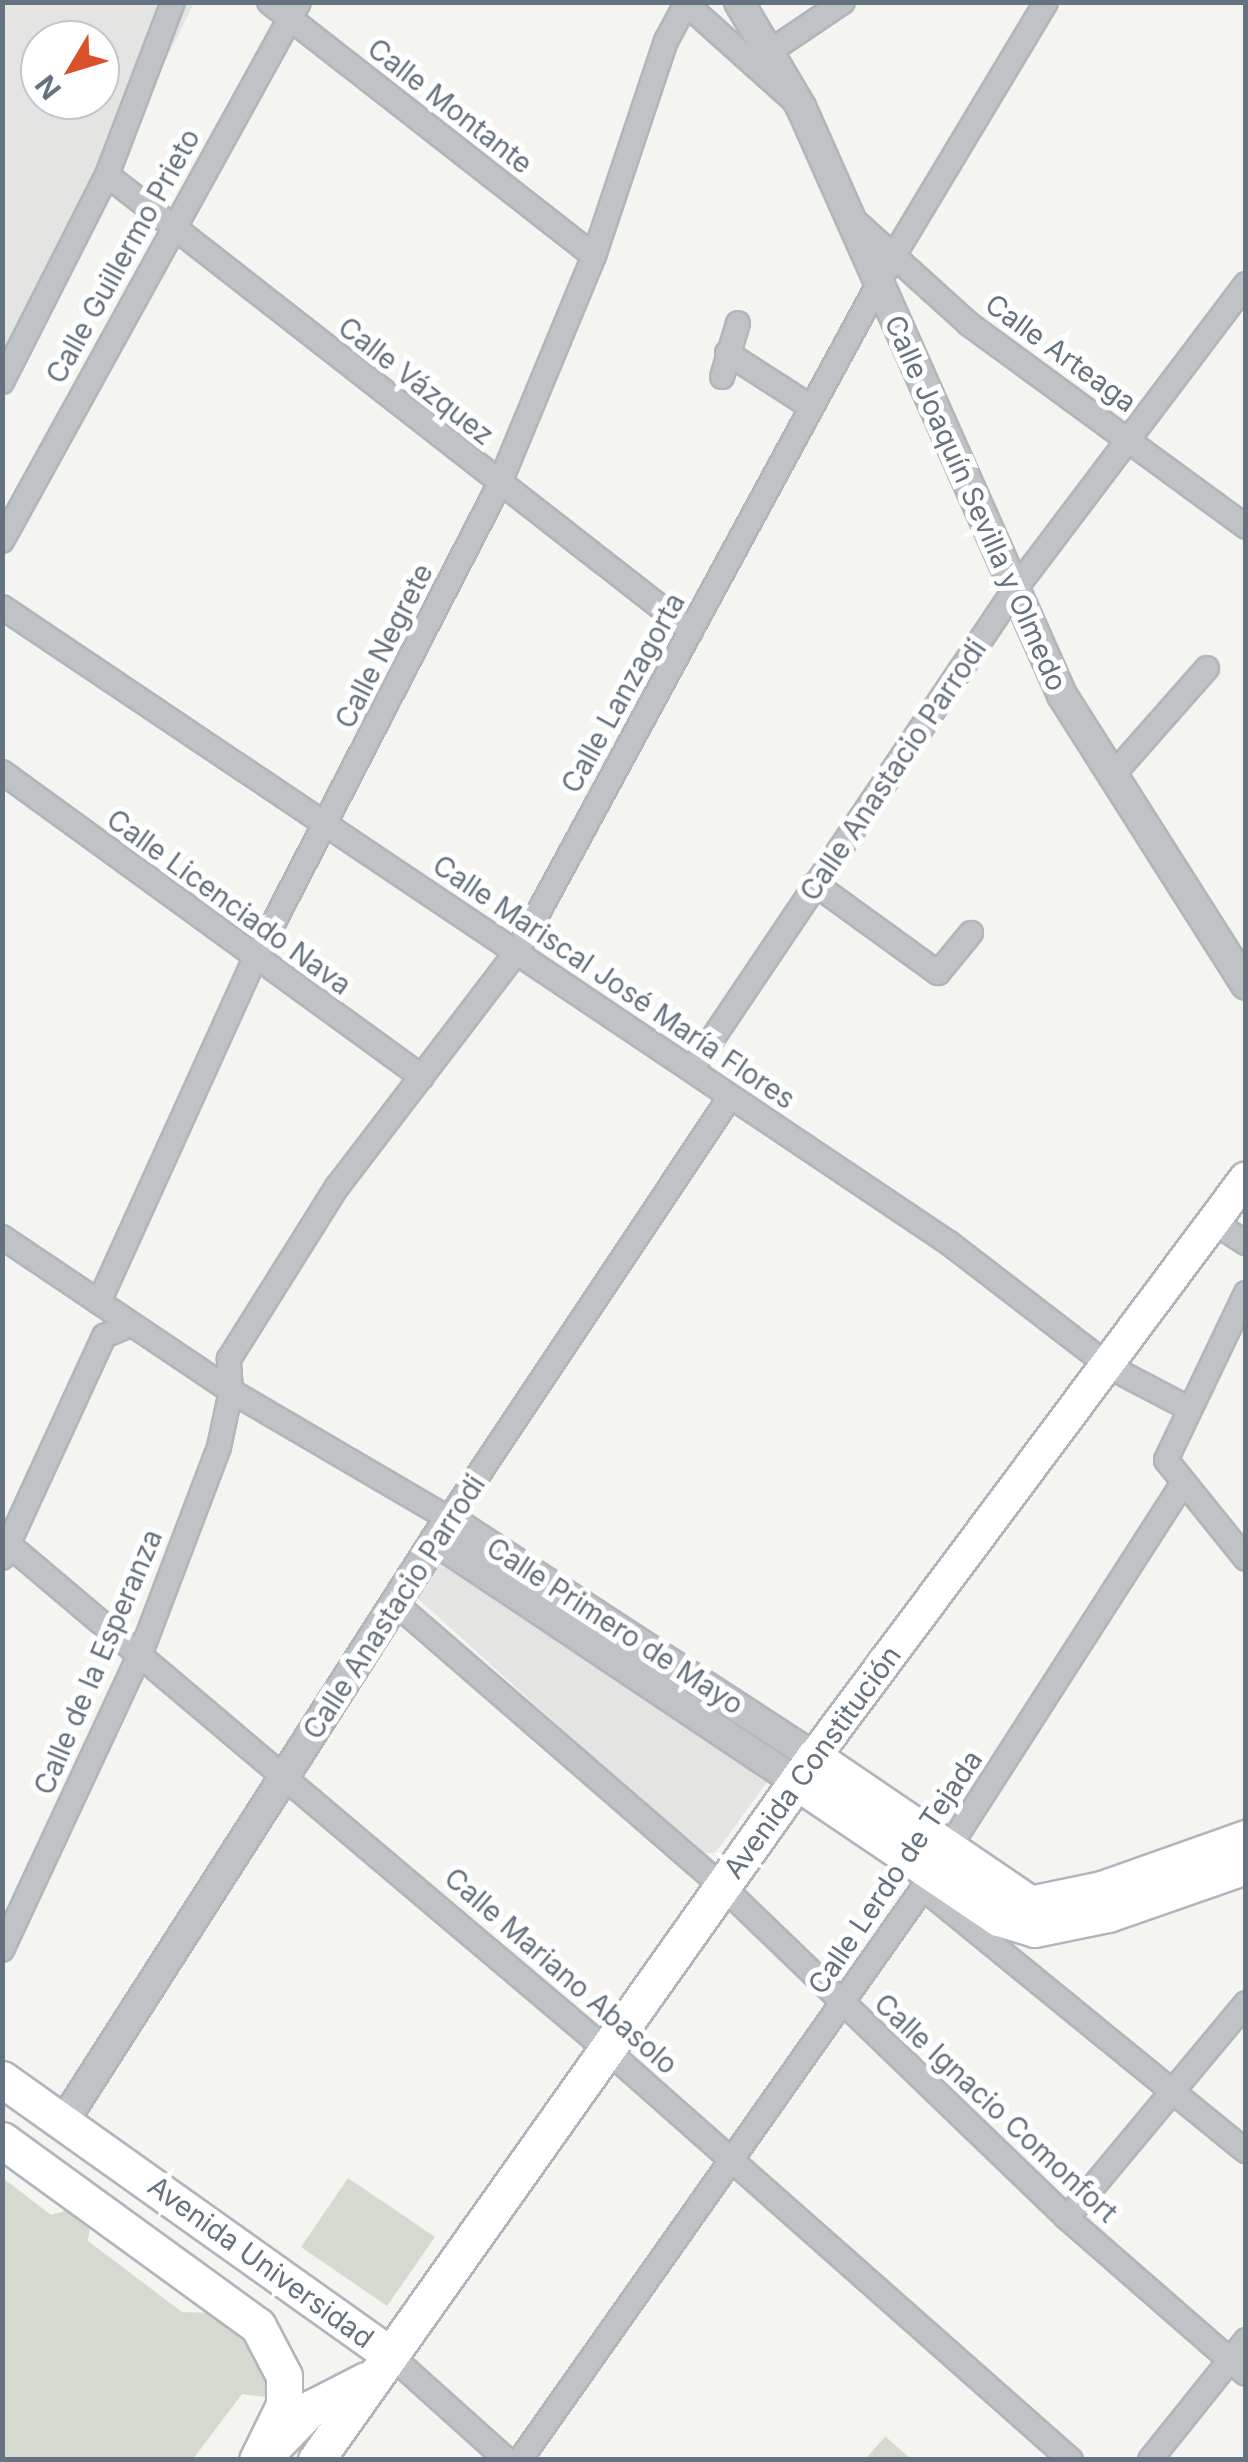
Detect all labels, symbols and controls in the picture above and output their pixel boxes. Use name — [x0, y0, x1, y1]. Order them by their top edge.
north arrow — [20, 20, 120, 120]
street label: Calle Montante — [361, 31, 539, 181]
text: N — [28, 68, 68, 106]
street label: Calle Guillermo Prieto — [39, 123, 207, 389]
street label: Calle Arteaga — [979, 287, 1143, 419]
street label: Calle Vázquez — [332, 310, 500, 452]
street label: Calle Joaquín Sevilla y Olmedo — [878, 310, 1074, 696]
street label: Calle Negrete — [328, 558, 440, 734]
street label: Calle Lanzagorta — [554, 587, 692, 799]
street label: Calle Anastacio Parrodi — [793, 633, 993, 907]
street label: Calle Licenciado Nava — [100, 802, 358, 1002]
street label: Calle Mariscal José María Flores — [427, 848, 801, 1116]
street label: Calle Anastacio Parrodi — [296, 1469, 492, 1745]
street label: Calle de la Esperanza — [27, 1524, 169, 1800]
street label: Calle Primero de Mayo — [480, 1530, 750, 1722]
street label: Avenida Constitución — [716, 1639, 908, 1885]
street label: Calle Lerdo de Tejada — [801, 1744, 989, 2000]
street label: Calle Mariano Abasolo — [438, 1861, 684, 2081]
street label: Calle Ignacio Comonfort — [868, 1987, 1124, 2229]
street label: Avenida Universidad — [142, 2169, 380, 2355]

